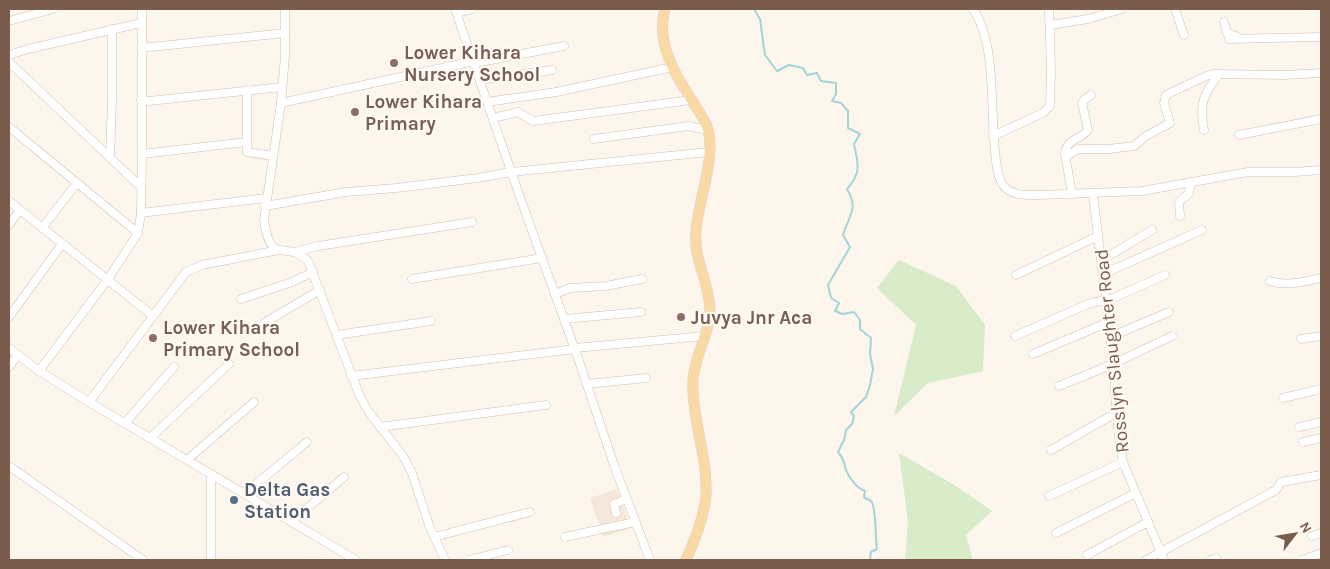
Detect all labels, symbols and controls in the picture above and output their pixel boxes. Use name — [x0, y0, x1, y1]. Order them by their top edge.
place label: Lower Kihara Nursery School — [404, 42, 540, 86]
marker: Lower Kihara Nursery School — [388, 57, 400, 69]
place label: Lower Kihara Primary — [365, 91, 482, 135]
marker: Lower Kihara Primary — [349, 106, 361, 118]
street label: Rosslyn Slaughter Road — [1090, 248, 1134, 454]
place label: Juvya Jnr Aca — [691, 307, 812, 329]
marker: Juvya Jnr Aca — [675, 311, 687, 323]
place label: Lower Kihara Primary School — [163, 317, 300, 361]
marker: Lower Kihara Primary School — [147, 332, 159, 344]
place label: Delta Gas Station — [244, 479, 330, 523]
marker: Delta Gas Station — [228, 494, 240, 506]
north arrow — [1270, 509, 1320, 559]
text: N — [1296, 519, 1316, 536]

